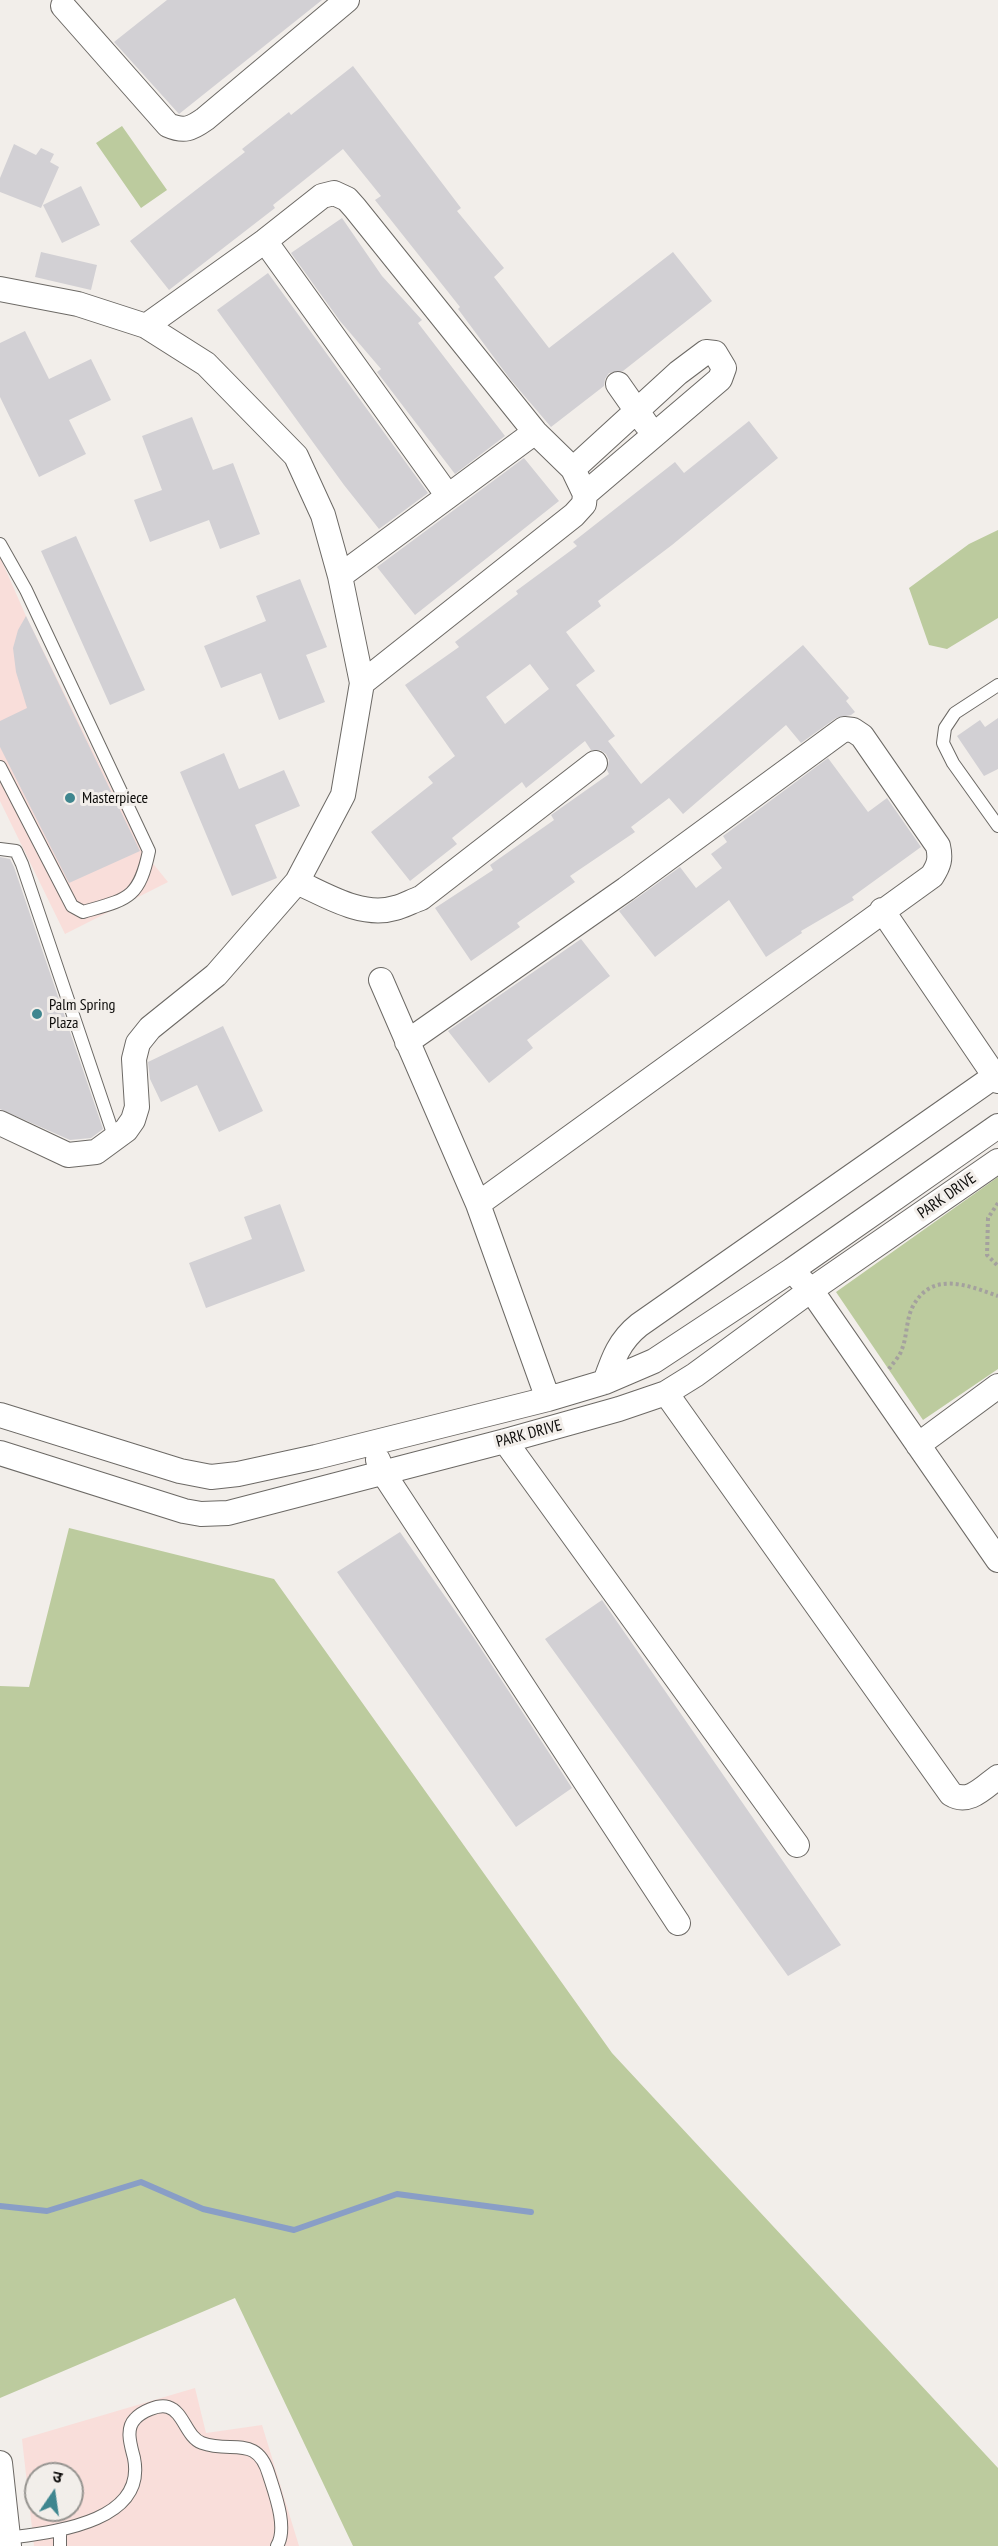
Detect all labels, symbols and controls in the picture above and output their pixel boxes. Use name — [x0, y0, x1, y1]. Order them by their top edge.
place label: Masterpiece — [82, 788, 148, 808]
marker: Masterpiece — [63, 791, 77, 805]
place label: Palm Spring Plaza — [49, 995, 115, 1033]
marker: Palm Spring Plaza — [30, 1007, 44, 1021]
street label: PARK DRIVE — [914, 1169, 980, 1223]
street label: PARK DRIVE — [494, 1416, 564, 1452]
north arrow — [24, 2462, 84, 2522]
text: उ — [51, 2466, 64, 2487]

